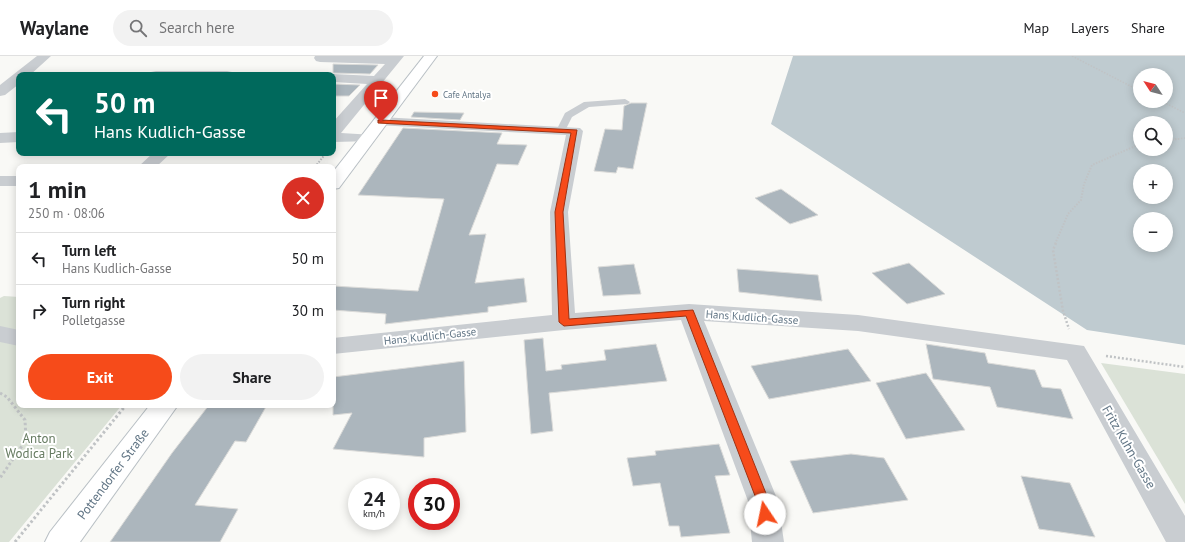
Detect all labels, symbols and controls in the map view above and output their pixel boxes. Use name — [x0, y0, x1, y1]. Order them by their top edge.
search box — [113, 10, 393, 46]
text: Waylane — [20, 16, 89, 40]
icon: search — [127, 17, 149, 39]
text: Search here — [159, 18, 235, 37]
text: Map — [1023, 19, 1049, 37]
text: Layers — [1071, 19, 1109, 37]
text: Share — [1131, 19, 1165, 37]
north arrow — [1133, 68, 1173, 108]
map controls — [1133, 68, 1173, 252]
pin — [364, 81, 398, 122]
text: 50 m — [94, 84, 155, 121]
icon: arrive — [370, 87, 392, 109]
icon: left — [28, 88, 80, 140]
marker: Cafe Antalya — [430, 89, 440, 99]
place label: Cafe Antalya — [443, 89, 491, 100]
button: search — [1133, 116, 1173, 156]
text: Hans Kudlich-Gasse — [94, 120, 246, 143]
button: + — [1133, 164, 1173, 204]
text: 1 min — [28, 174, 87, 205]
button: close — [282, 177, 324, 219]
text: 250 m · 08:06 — [28, 205, 105, 222]
button: − — [1133, 212, 1173, 252]
text: Turn left — [62, 241, 116, 260]
icon: left — [28, 248, 50, 270]
text: 50 m — [291, 249, 324, 268]
text: Hans Kudlich-Gasse — [62, 260, 172, 277]
text: Turn right — [62, 293, 125, 312]
icon: right — [28, 300, 50, 322]
text: 30 m — [291, 301, 324, 320]
street label: Hans Kudlich-Gasse — [705, 307, 799, 327]
text: Polletgasse — [62, 312, 125, 329]
street label: Hans Kudlich-Gasse — [383, 324, 477, 348]
button: Exit — [28, 354, 172, 400]
button: Share — [180, 354, 324, 400]
street label: Fritz Kuhn-Gasse — [1098, 402, 1160, 492]
street label: Pottendorfer Straße — [73, 425, 153, 523]
park label: Anton Wodica Park — [5, 430, 73, 462]
speed limit sign: 30 — [408, 478, 460, 530]
text: 24 — [363, 486, 385, 512]
position arrow — [744, 493, 786, 535]
text: km/h — [363, 507, 385, 520]

